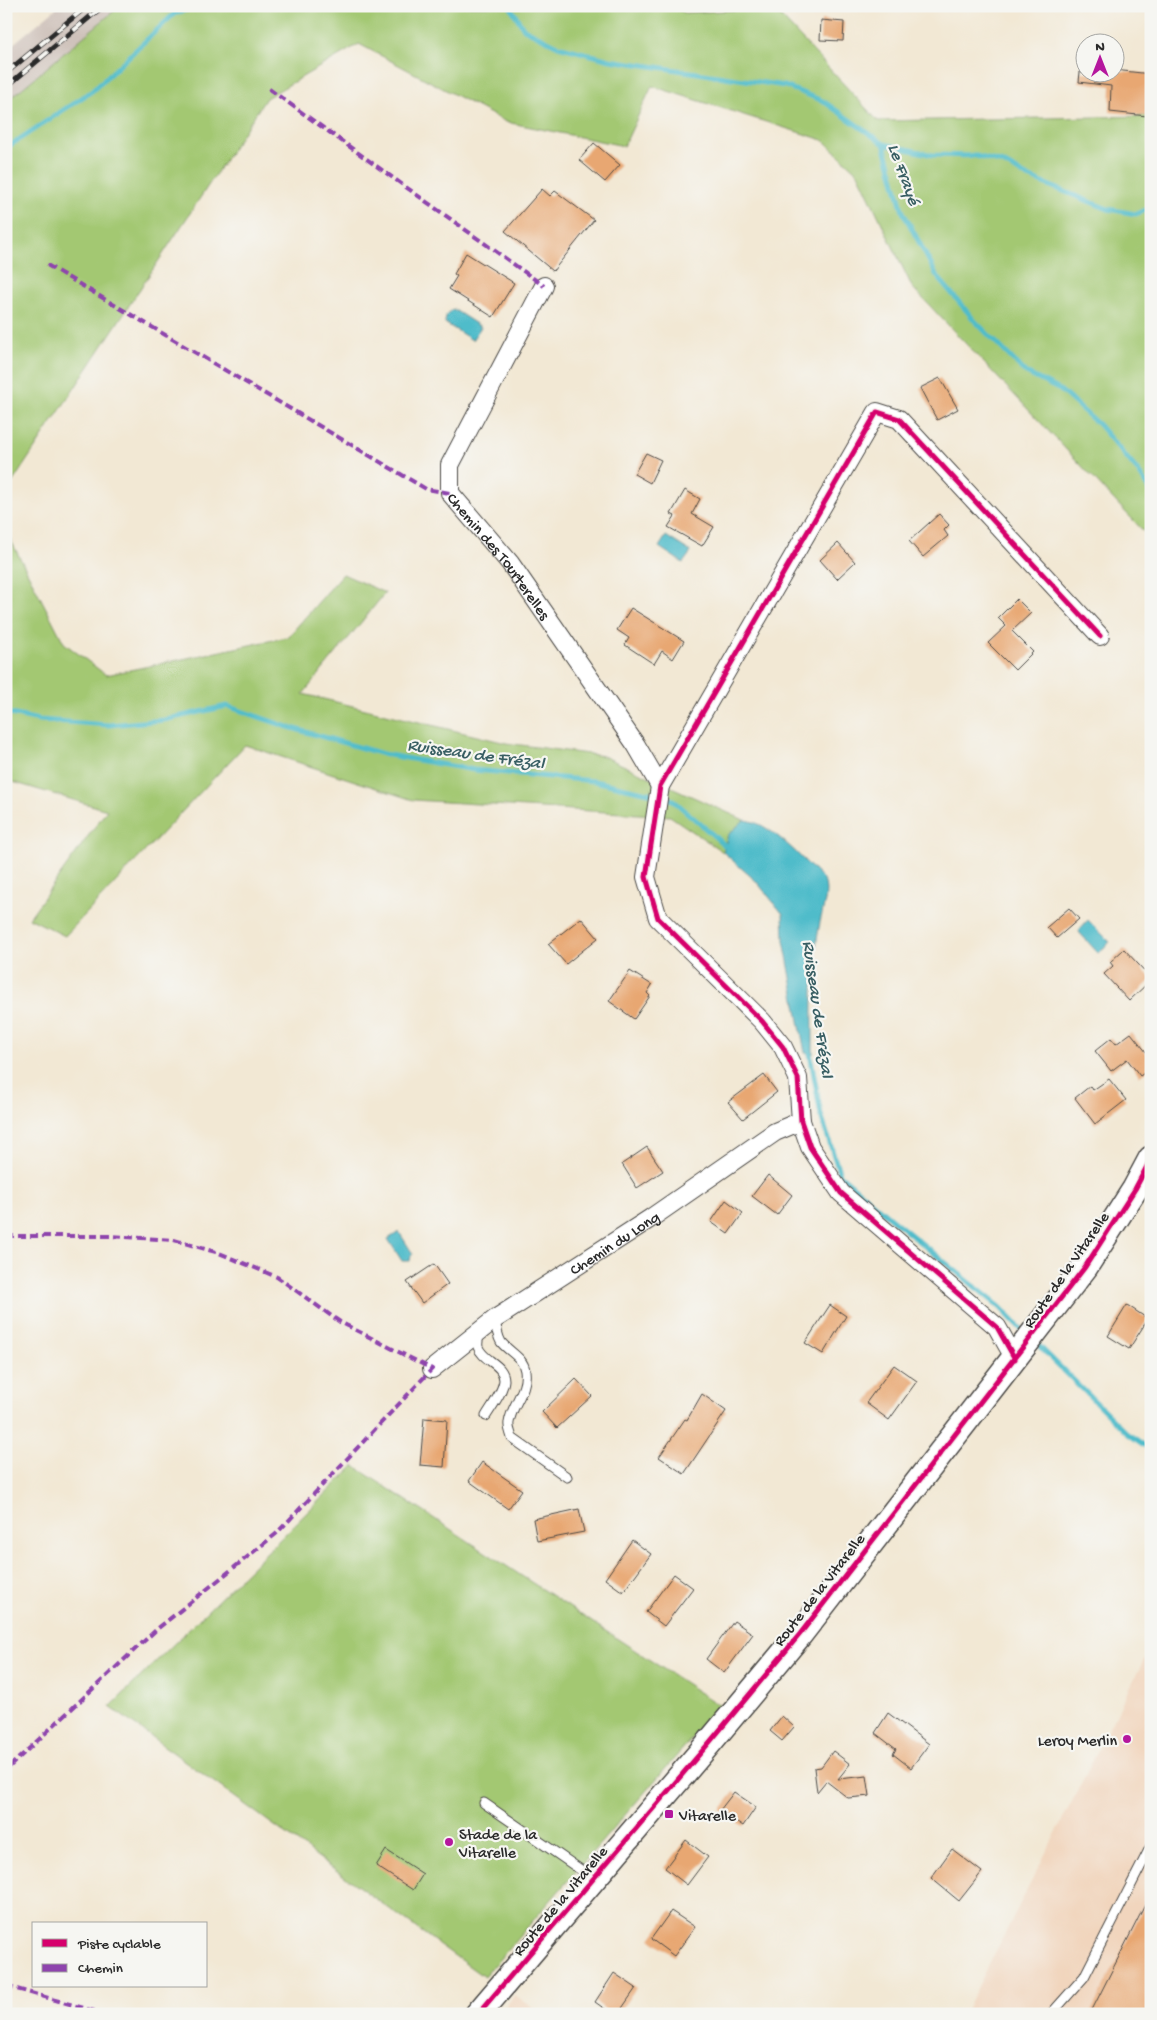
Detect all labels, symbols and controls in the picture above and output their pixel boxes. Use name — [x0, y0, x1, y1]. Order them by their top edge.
north arrow — [1074, 32, 1124, 82]
text: N — [1095, 39, 1105, 56]
water label: Le Frayé — [882, 141, 924, 210]
street label: Chemin des Tourterelles — [441, 490, 553, 626]
water label: Ruisseau de Frézal — [406, 735, 546, 776]
water label: Ruisseau de Frézal — [797, 940, 837, 1080]
street label: Chemin du Long — [567, 1209, 664, 1281]
street label: Route de la Vitarelle — [1021, 1209, 1115, 1333]
street label: Route de la Vitarelle — [771, 1531, 871, 1651]
place label: Leroy Merlin — [1038, 1733, 1117, 1752]
marker: Leroy Merlin — [1121, 1733, 1133, 1745]
marker: Vitarelle — [663, 1808, 675, 1820]
place label: Vitarelle — [678, 1808, 737, 1827]
place label: Stade de la Vitarelle — [458, 1827, 538, 1864]
marker: Stade de la Vitarelle — [443, 1836, 455, 1848]
street label: Route de la Vitarelle — [510, 1843, 614, 1961]
legend — [32, 1922, 208, 1988]
text: Piste cyclable — [77, 1936, 161, 1954]
text: Chemin — [78, 1960, 123, 1978]

